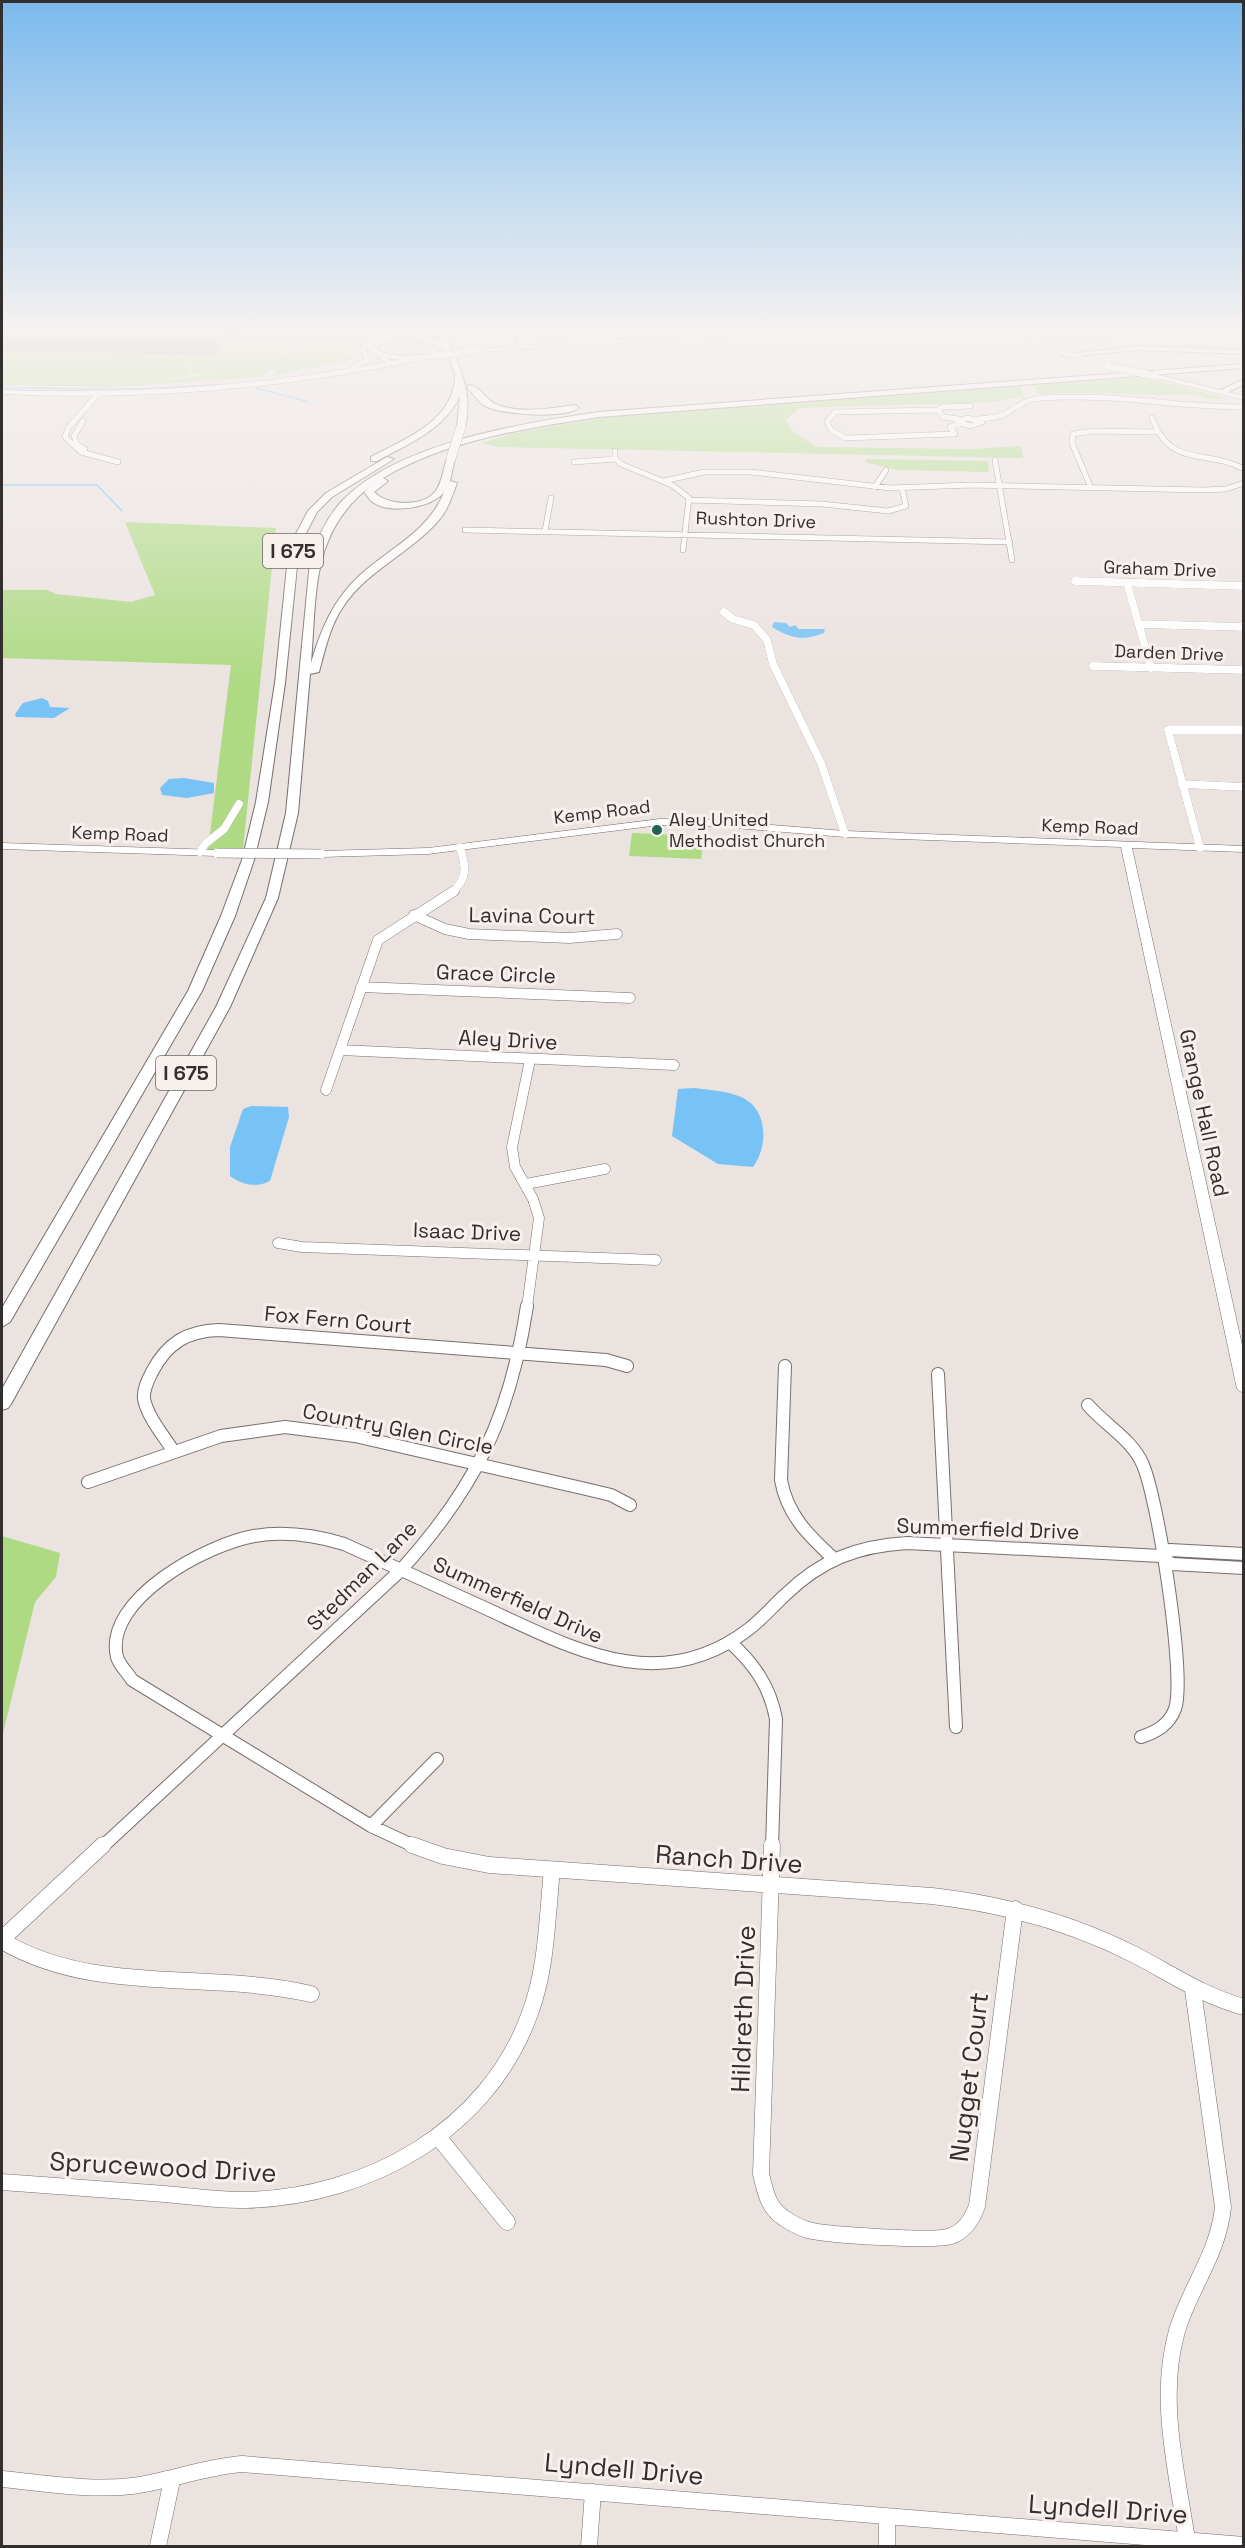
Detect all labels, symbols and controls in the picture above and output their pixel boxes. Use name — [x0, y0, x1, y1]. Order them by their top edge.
street label: Rushton Drive — [695, 506, 817, 533]
road number: I 675 — [263, 534, 323, 568]
street label: Graham Drive — [1103, 555, 1217, 582]
street label: Darden Drive — [1114, 639, 1224, 666]
street label: Kemp Road — [552, 794, 652, 829]
place label: Aley United Methodist Church — [669, 808, 825, 852]
street label: Kemp Road — [1041, 813, 1139, 840]
street label: Kemp Road — [71, 820, 169, 847]
marker: Aley United Methodist Church — [650, 823, 664, 837]
street label: Lavina Court — [468, 901, 596, 930]
street label: Grace Circle — [436, 958, 556, 989]
street label: Aley Drive — [458, 1023, 558, 1056]
street label: Grange Hall Road — [1174, 1027, 1235, 1199]
road number: I 675 — [156, 1056, 216, 1090]
street label: Isaac Drive — [412, 1216, 522, 1247]
street label: Fox Fern Court — [263, 1300, 413, 1339]
street label: Country Glen Circle — [300, 1397, 496, 1460]
street label: Summerfield Drive — [896, 1512, 1080, 1545]
street label: Stedman Lane — [301, 1515, 423, 1637]
street label: Summerfield Drive — [429, 1550, 607, 1649]
street label: Ranch Drive — [654, 1837, 804, 1881]
street label: Hildreth Drive — [723, 1925, 763, 2093]
street label: Nugget Court — [942, 1990, 996, 2164]
street label: Sprucewood Drive — [49, 2144, 277, 2190]
street label: Lyndell Drive — [543, 2445, 705, 2493]
street label: Lyndell Drive — [1027, 2486, 1189, 2532]

